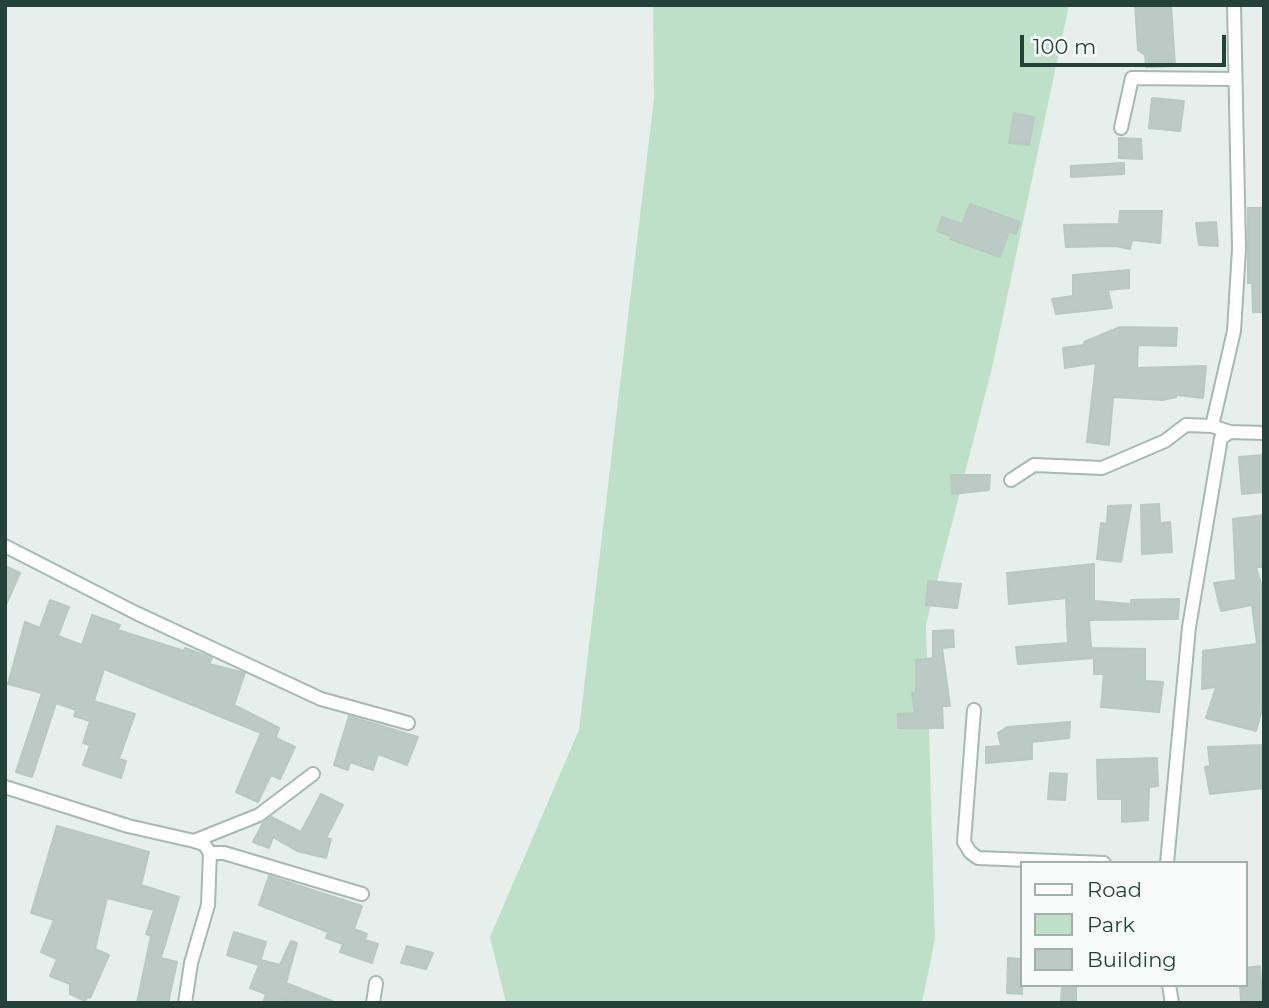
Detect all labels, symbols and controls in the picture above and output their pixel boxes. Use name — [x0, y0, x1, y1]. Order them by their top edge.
scale bar — [1024, 21, 1230, 65]
text: 100 m — [1033, 34, 1096, 59]
legend — [1020, 861, 1248, 987]
text: Road — [1087, 877, 1142, 902]
text: Park — [1087, 912, 1135, 937]
text: Building — [1087, 947, 1177, 972]

